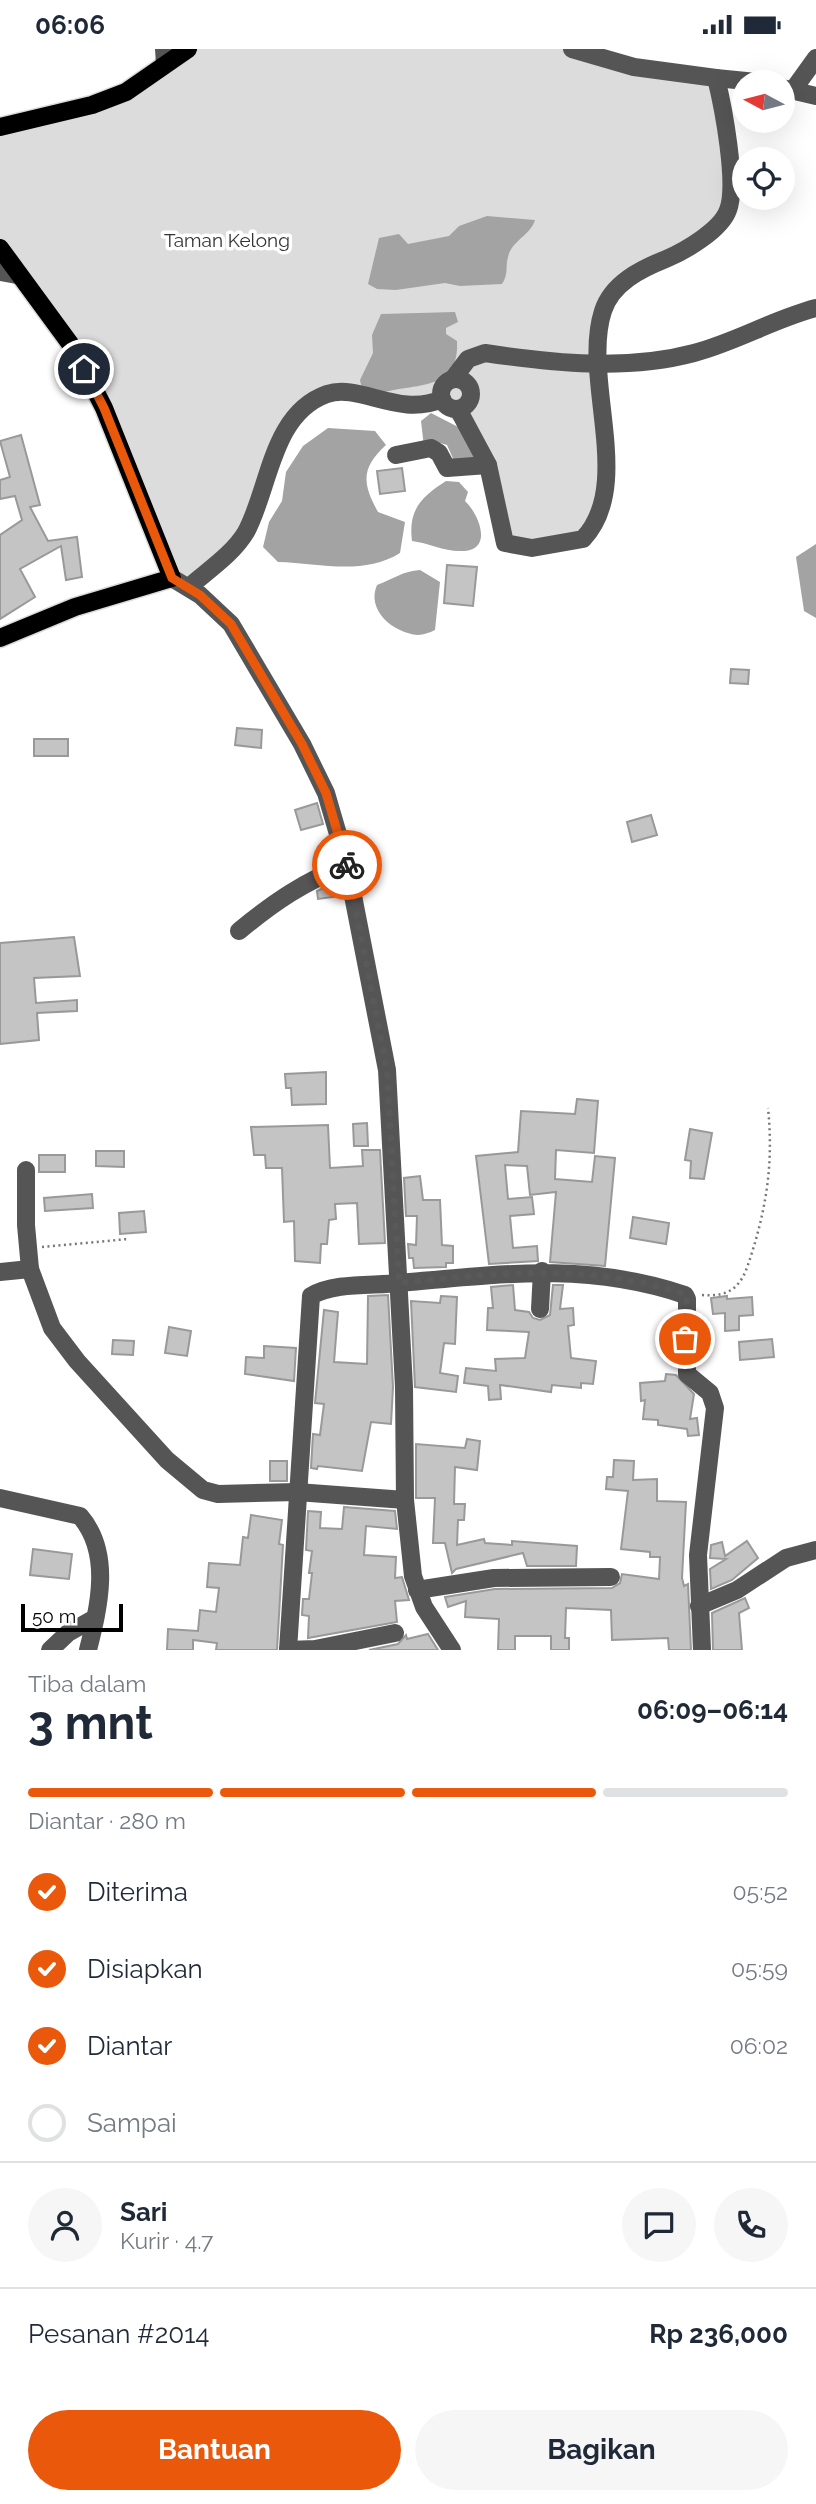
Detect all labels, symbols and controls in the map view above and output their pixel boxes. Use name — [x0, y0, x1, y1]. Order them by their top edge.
text: 06:06 — [35, 10, 105, 40]
north arrow — [732, 70, 794, 133]
map controls — [732, 70, 795, 210]
button: locate — [732, 147, 795, 210]
park label: Taman Kelong — [164, 229, 290, 251]
pin — [54, 339, 114, 399]
icon: home — [65, 350, 103, 388]
courier — [312, 830, 382, 900]
icon: bike — [328, 846, 366, 884]
pin — [655, 1309, 715, 1369]
icon: bag — [666, 1320, 704, 1358]
scale bar — [21, 1601, 122, 1633]
text: 50 m — [32, 1605, 76, 1627]
text: Tiba dalam — [28, 1670, 146, 1697]
text: 06:09–06:14 — [637, 1695, 788, 1725]
text: 3 mnt — [28, 1696, 153, 1750]
text: Diantar · 280 m — [28, 1807, 186, 1834]
icon: check — [28, 1873, 66, 1911]
text: Diterima — [87, 1877, 188, 1907]
text: 05:52 — [733, 1878, 788, 1905]
icon: check — [28, 1950, 66, 1988]
text: Disiapkan — [87, 1954, 203, 1984]
text: 05:59 — [731, 1955, 788, 1982]
icon: check — [28, 2027, 66, 2065]
text: Diantar — [87, 2031, 172, 2061]
text: 06:02 — [730, 2032, 788, 2059]
text: Sampai — [87, 2108, 177, 2138]
button: person — [28, 2188, 102, 2262]
button: chat — [622, 2188, 696, 2262]
button: phone — [714, 2188, 788, 2262]
text: Sari — [120, 2197, 168, 2227]
text: Kurir · 4.7 — [120, 2227, 213, 2254]
text: Pesanan #2014 — [28, 2319, 210, 2349]
text: Rp 236,000 — [649, 2319, 788, 2349]
button: Bantuan — [28, 2410, 401, 2490]
button: Bagikan — [415, 2410, 788, 2490]

